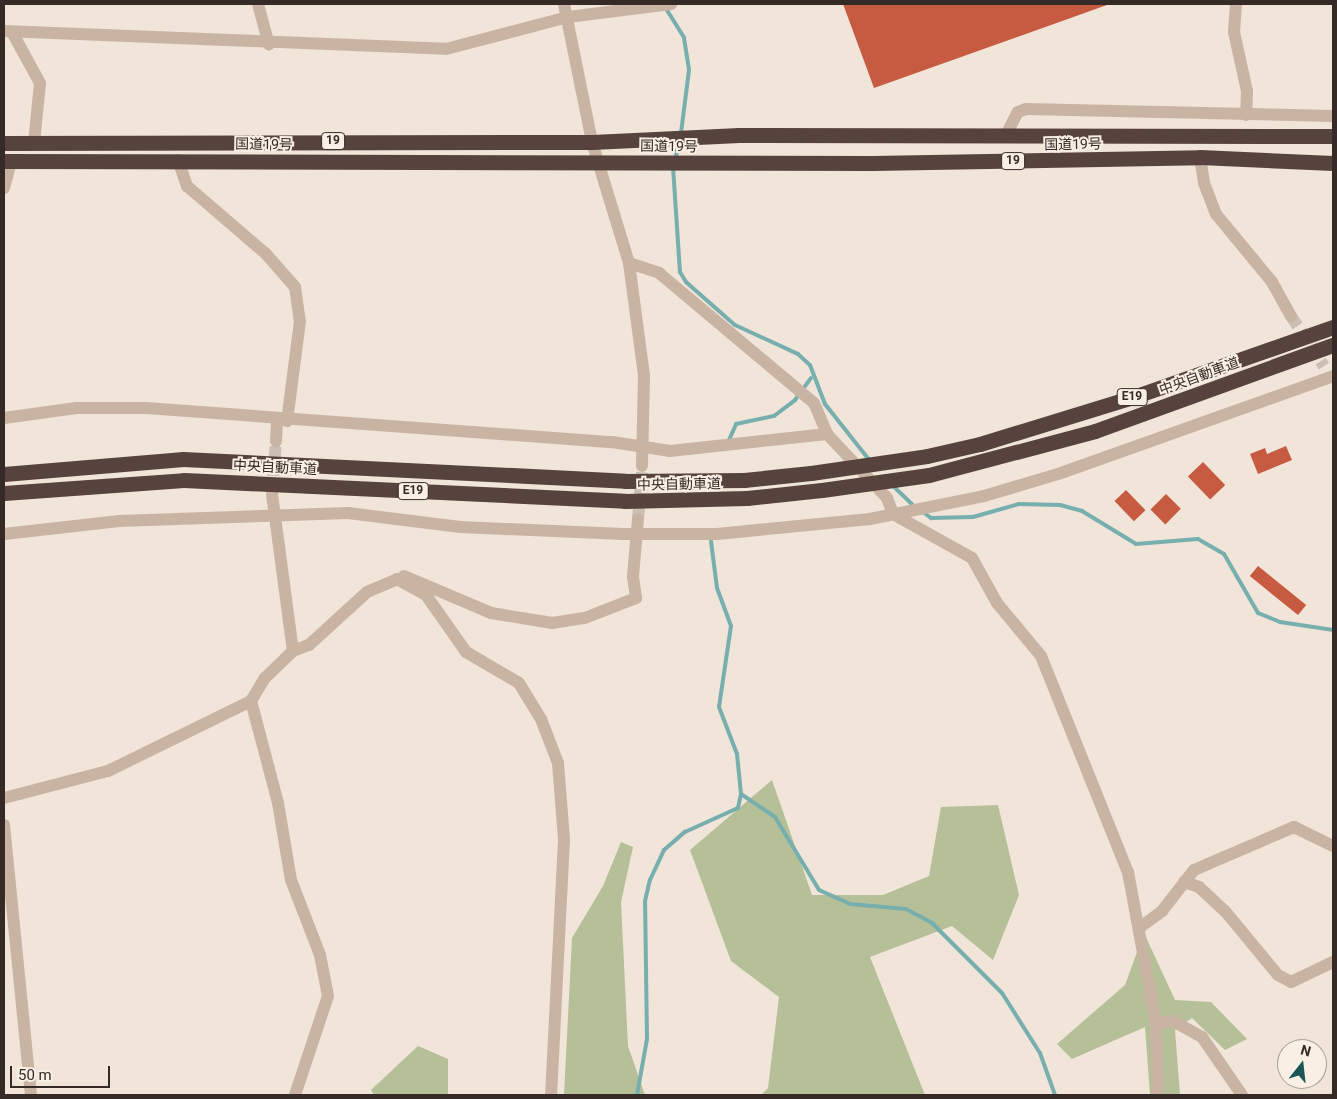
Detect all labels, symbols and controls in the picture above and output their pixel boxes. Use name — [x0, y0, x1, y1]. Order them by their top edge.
road number: 19 — [320, 132, 346, 150]
street label: 国道19号 — [235, 135, 293, 153]
street label: 国道19号 — [1044, 135, 1102, 153]
street label: 国道19号 — [640, 137, 698, 155]
road number: 19 — [1000, 152, 1026, 170]
street label: 中央自動車道 — [1157, 354, 1241, 398]
road number: E19 — [1116, 388, 1148, 407]
street label: 中央自動車道 — [233, 456, 317, 478]
street label: 中央自動車道 — [637, 475, 721, 493]
road number: E19 — [397, 482, 429, 501]
north arrow — [1277, 1039, 1327, 1089]
text: N — [1299, 1041, 1313, 1060]
scale bar — [12, 1056, 112, 1088]
text: 50 m — [18, 1066, 52, 1084]

